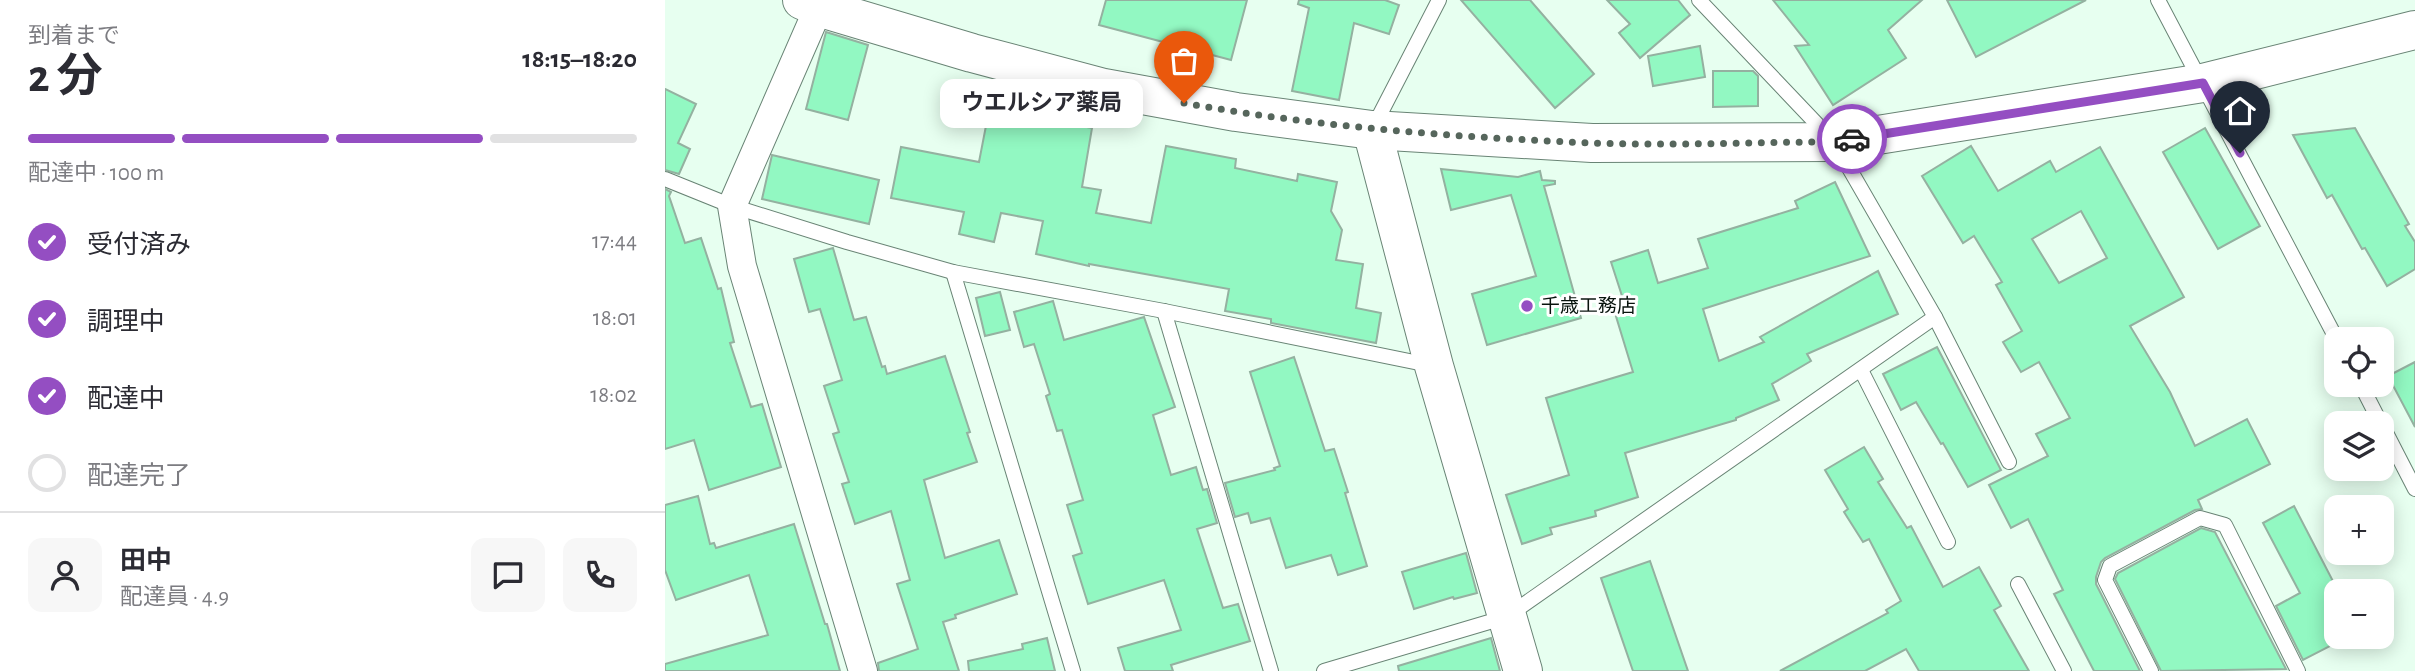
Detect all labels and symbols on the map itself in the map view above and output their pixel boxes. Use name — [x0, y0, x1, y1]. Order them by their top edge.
pin — [1154, 31, 1214, 103]
callout: ウエルシア薬局 — [939, 78, 1142, 128]
pin — [2210, 81, 2270, 153]
courier — [1817, 104, 1887, 174]
place label: 千歳工務店 — [1541, 295, 1636, 316]
marker: 千歳工務店 — [1519, 298, 1535, 314]

